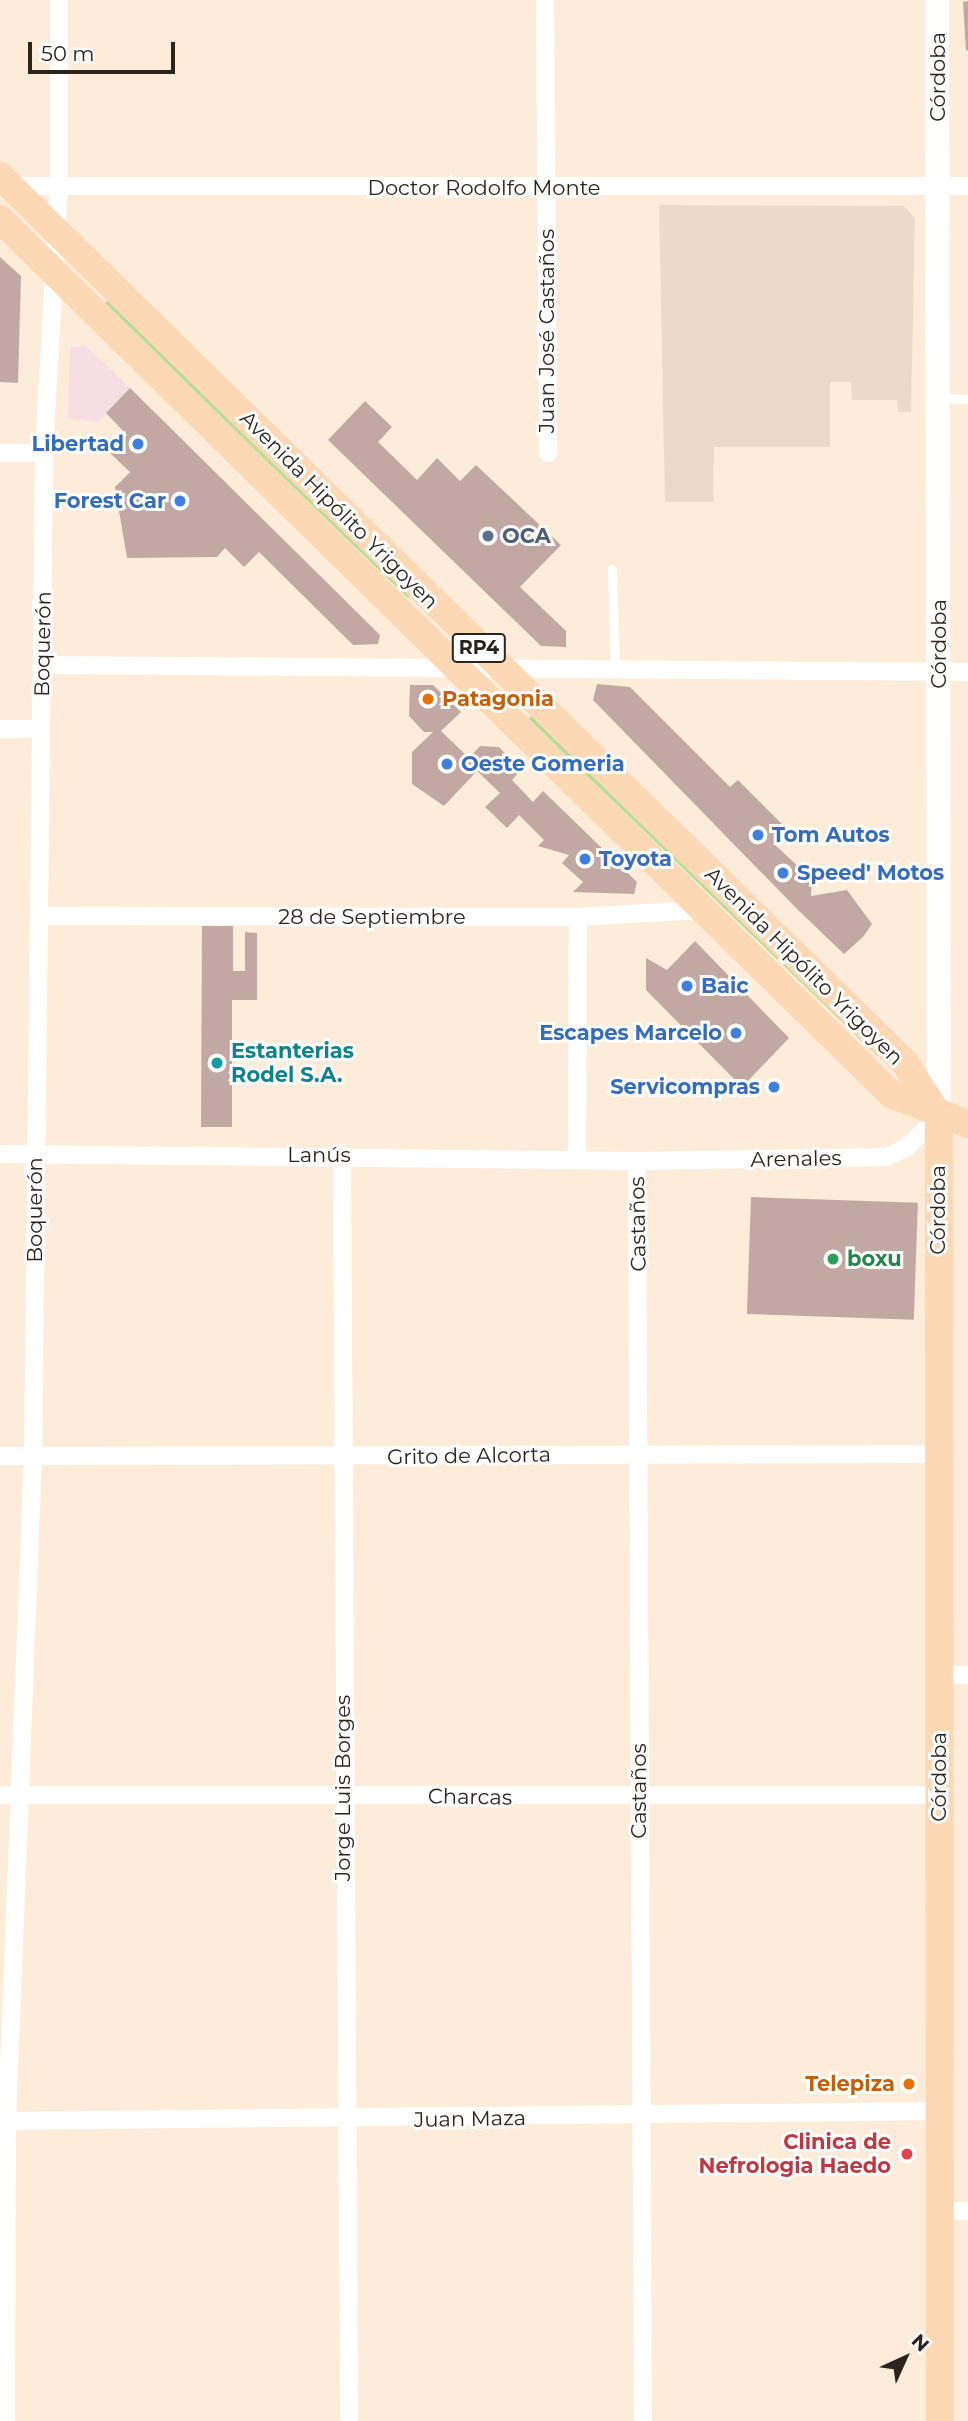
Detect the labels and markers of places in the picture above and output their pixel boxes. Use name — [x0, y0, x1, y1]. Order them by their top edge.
place label: Libertad — [32, 431, 124, 457]
marker: Libertad — [130, 436, 146, 452]
place label: Forest Car — [54, 488, 166, 514]
marker: Forest Car — [172, 493, 188, 509]
place label: OCA — [502, 523, 551, 549]
marker: OCA — [480, 528, 496, 544]
place label: Patagonia — [442, 686, 554, 712]
marker: Patagonia — [420, 691, 436, 707]
place label: Oeste Gomeria — [461, 751, 625, 777]
marker: Oeste Gomeria — [439, 756, 455, 772]
place label: Tom Autos — [772, 822, 890, 848]
marker: Tom Autos — [750, 827, 766, 843]
place label: Toyota — [599, 846, 672, 872]
marker: Toyota — [577, 851, 593, 867]
place label: Speed' Motos — [797, 860, 944, 886]
marker: Speed' Motos — [775, 865, 791, 881]
place label: Baic — [701, 973, 749, 999]
marker: Baic — [679, 978, 695, 994]
place label: Escapes Marcelo — [539, 1020, 722, 1046]
marker: Escapes Marcelo — [728, 1025, 744, 1041]
place label: Estanterias Rodel S.A. — [231, 1038, 354, 1088]
marker: Estanterias Rodel S.A. — [209, 1055, 225, 1071]
place label: Servicompras — [610, 1074, 760, 1100]
marker: Servicompras — [766, 1079, 782, 1095]
place label: boxu — [847, 1246, 902, 1272]
marker: boxu — [825, 1251, 841, 1267]
place label: Telepiza — [805, 2071, 895, 2097]
marker: Telepiza — [901, 2076, 917, 2092]
place label: Clinica de Nefrologia Haedo — [698, 2129, 891, 2179]
marker: Clinica de Nefrologia Haedo — [897, 2144, 917, 2164]

